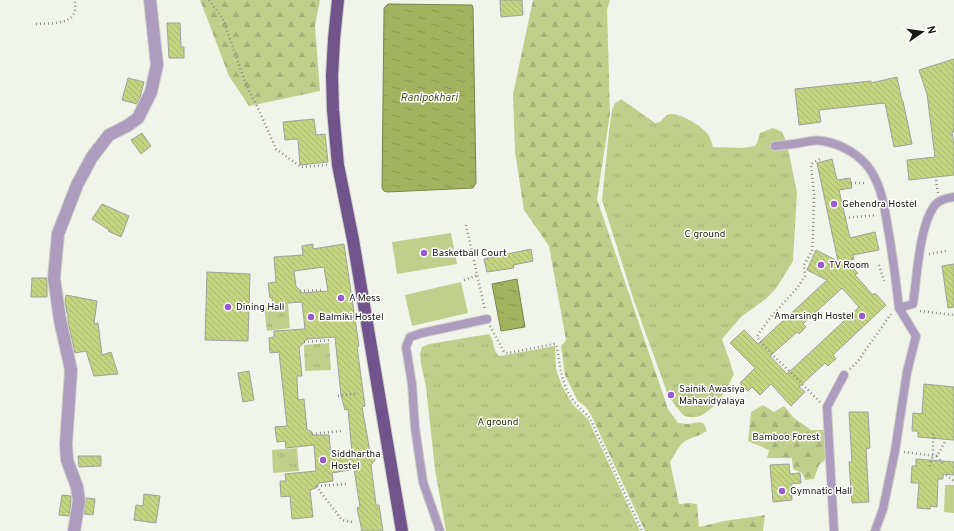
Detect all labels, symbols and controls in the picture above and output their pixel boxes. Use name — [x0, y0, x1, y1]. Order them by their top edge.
north arrow — [902, 12, 942, 52]
text: N — [923, 25, 938, 35]
water label: Ranipokhari — [400, 91, 459, 105]
place label: Gehendra Hostel — [842, 198, 917, 211]
marker: Gehendra Hostel — [829, 199, 839, 209]
park label: C ground — [685, 228, 725, 241]
place label: Basketball Court — [432, 247, 507, 260]
marker: Basketball Court — [419, 248, 429, 258]
place label: TV Room — [829, 259, 869, 272]
marker: TV Room — [816, 260, 826, 270]
place label: A Mess — [349, 292, 381, 305]
marker: A Mess — [336, 293, 346, 303]
place label: Dining Hall — [236, 301, 285, 314]
marker: Dining Hall — [223, 302, 233, 312]
place label: Amarsingh Hostel — [774, 310, 854, 323]
place label: Balmiki Hostel — [319, 311, 384, 324]
marker: Amarsingh Hostel — [857, 311, 867, 321]
marker: Balmiki Hostel — [306, 312, 316, 322]
place label: Sainik Awasiya Mahavidyalaya — [679, 383, 745, 408]
marker: Sainik Awasiya Mahavidyalaya — [666, 390, 676, 400]
park label: A ground — [478, 416, 518, 429]
park label: Bamboo Forest — [752, 431, 820, 444]
place label: Siddhartha Hostel — [331, 448, 380, 473]
marker: Siddhartha Hostel — [318, 455, 328, 465]
place label: Gymnatic Hall — [790, 485, 852, 498]
marker: Gymnatic Hall — [777, 486, 787, 496]

